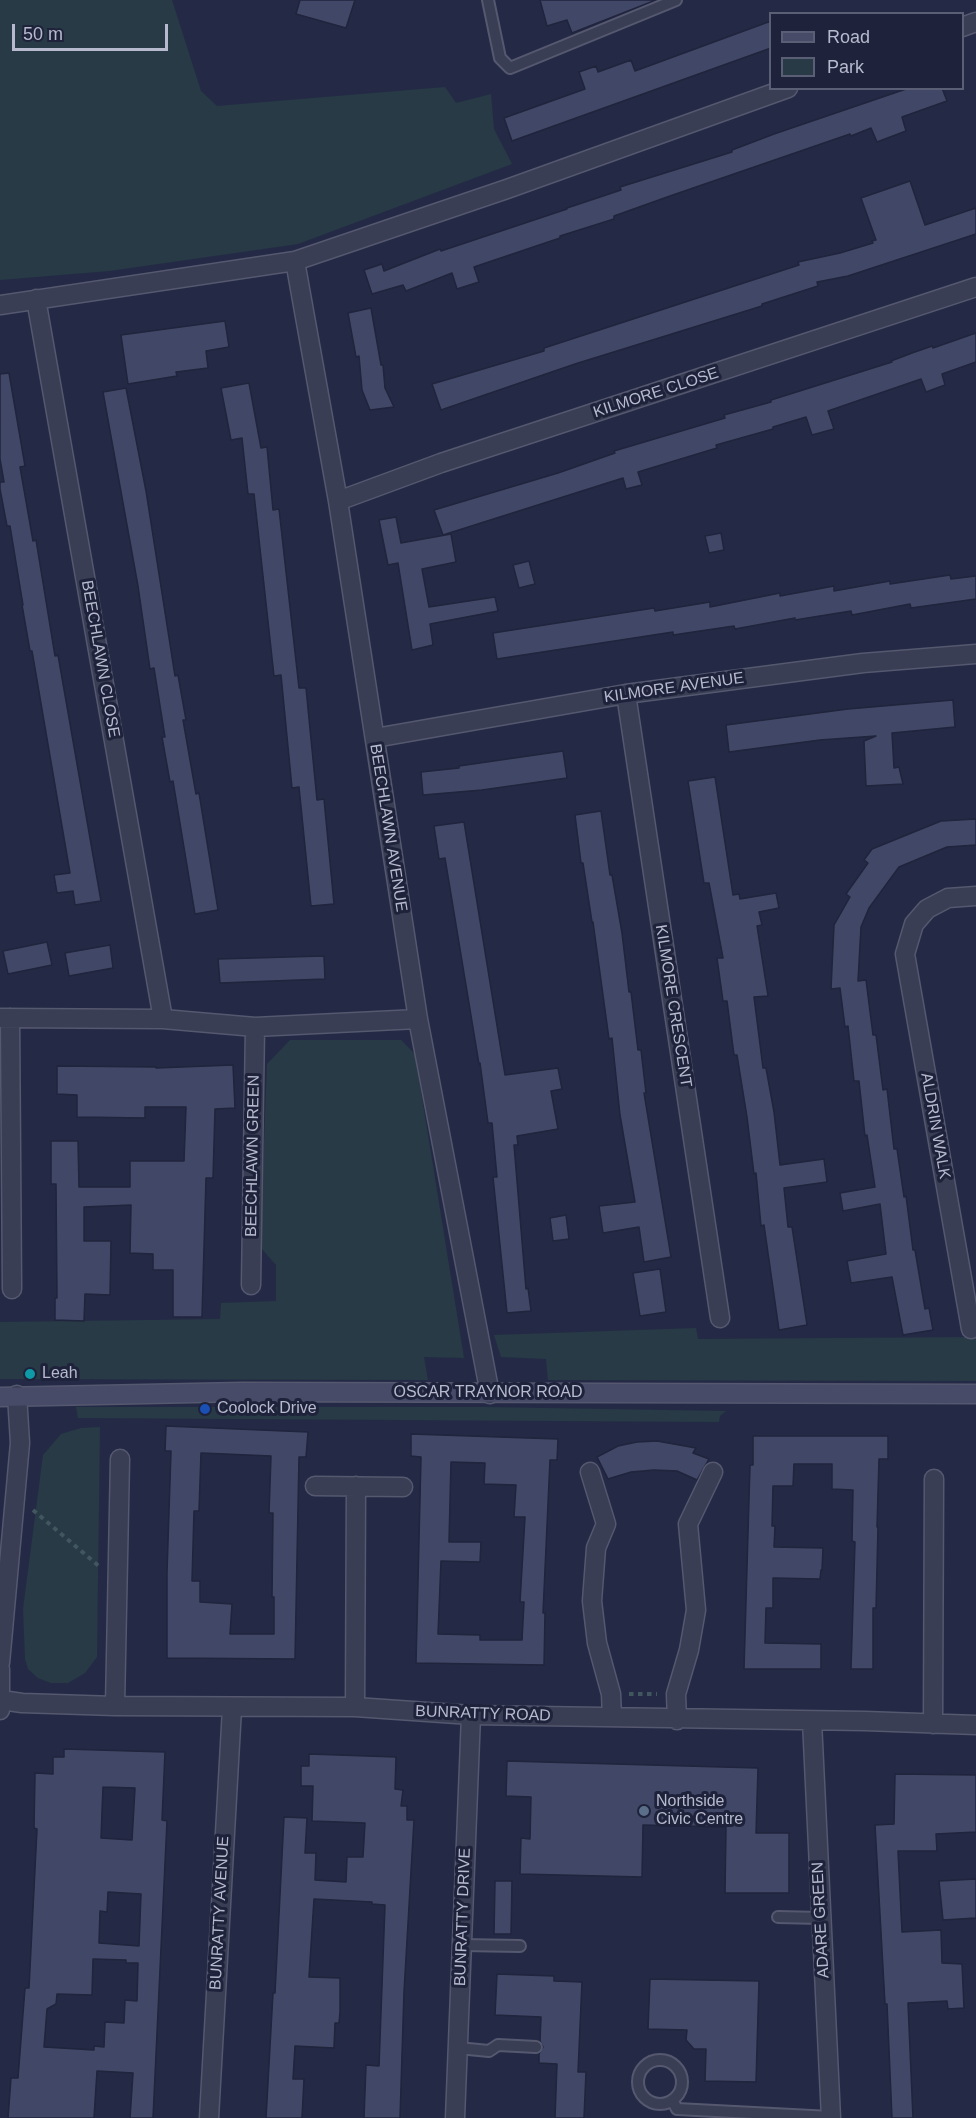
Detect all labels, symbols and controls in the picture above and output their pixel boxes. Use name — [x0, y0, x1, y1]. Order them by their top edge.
scale bar — [15, 12, 171, 50]
legend — [769, 12, 964, 90]
text: 50 m — [23, 24, 63, 44]
text: Road — [827, 27, 870, 47]
text: Park — [827, 57, 864, 77]
street label: KILMORE CLOSE — [591, 364, 721, 422]
street label: BEECHLAWN CLOSE — [77, 579, 123, 739]
street label: KILMORE AVENUE — [603, 669, 745, 707]
street label: BEECHLAWN AVENUE — [365, 743, 411, 913]
street label: KILMORE CRESCENT — [651, 923, 695, 1089]
street label: ALDRIN WALK — [916, 1071, 954, 1181]
street label: BEECHLAWN GREEN — [242, 1075, 264, 1237]
place label: Leah — [42, 1364, 78, 1384]
marker: Leah — [23, 1367, 37, 1381]
street label: OSCAR TRAYNOR ROAD — [393, 1383, 583, 1403]
place label: Coolock Drive — [217, 1399, 317, 1419]
marker: Coolock Drive — [198, 1402, 212, 1416]
street label: BUNRATTY ROAD — [415, 1702, 551, 1726]
place label: Northside Civic Centre — [656, 1792, 743, 1830]
marker: Northside Civic Centre — [637, 1804, 651, 1818]
street label: BUNRATTY AVENUE — [206, 1836, 234, 1990]
street label: BUNRATTY DRIVE — [451, 1848, 475, 1986]
street label: ADARE GREEN — [808, 1861, 834, 1979]

